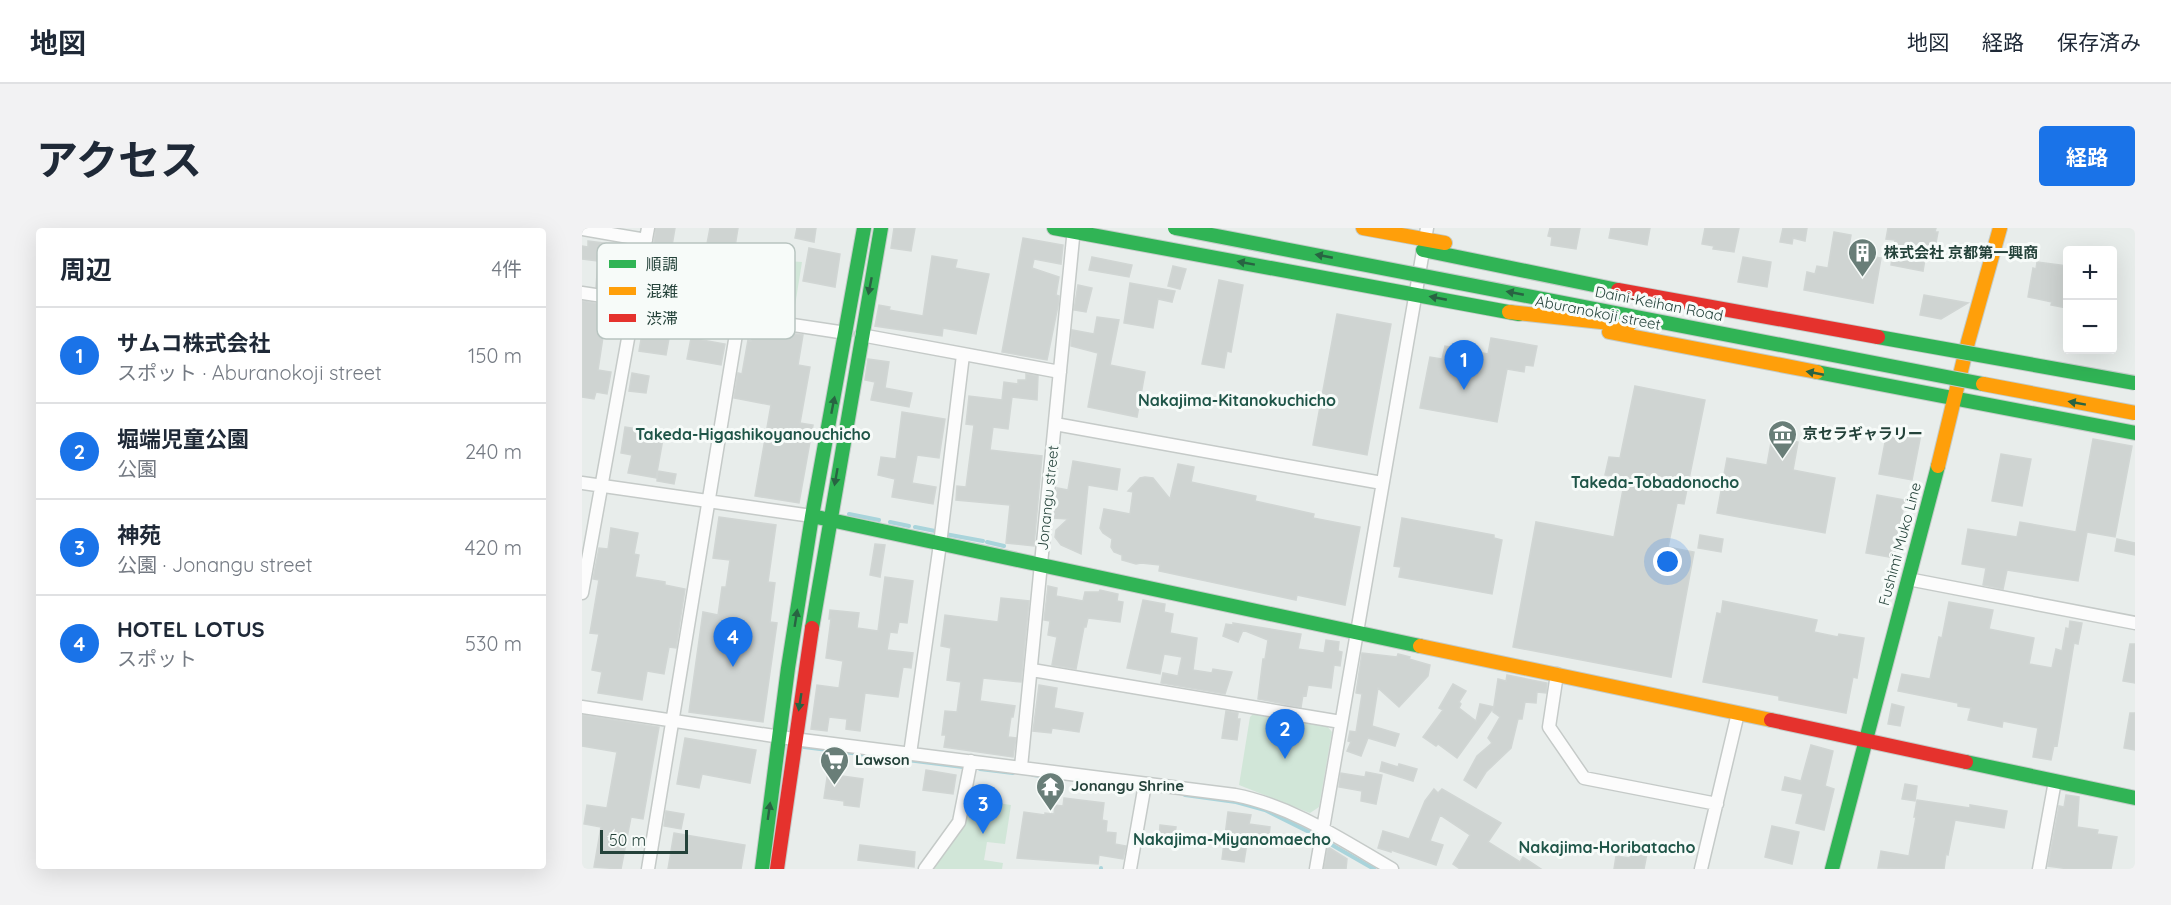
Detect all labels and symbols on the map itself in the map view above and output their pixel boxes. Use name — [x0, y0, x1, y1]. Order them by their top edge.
building icon: 株式会社 京都第一興商 — [1847, 237, 1879, 279]
legend — [597, 243, 795, 339]
place label: 株式会社 京都第一興商 — [1884, 243, 2038, 262]
one-way arrow — [1314, 251, 1333, 260]
text: 順調 — [646, 254, 678, 274]
one-way arrow — [1237, 258, 1256, 267]
one-way arrow — [865, 276, 874, 295]
text: 混雑 — [646, 281, 678, 301]
street label: Daini-Keihan Road — [1594, 282, 1725, 325]
one-way arrow — [1505, 288, 1524, 297]
street label: Aburanokoji street — [1534, 291, 1662, 334]
one-way arrow — [1429, 293, 1448, 302]
text: 渋滞 — [646, 308, 678, 328]
pin: 1 — [1444, 340, 1484, 390]
one-way arrow — [1805, 368, 1824, 377]
district label: Nakajima-Kitanokuchicho — [1138, 390, 1336, 410]
one-way arrow — [829, 395, 838, 414]
one-way arrow — [2068, 398, 2087, 407]
museum icon: 京セラギャラリー — [1766, 418, 1798, 460]
district label: Takeda-Higashikoyanouchicho — [635, 424, 871, 444]
place label: 京セラギャラリー — [1803, 424, 1923, 443]
street label: Jonangu street — [1033, 444, 1062, 551]
one-way arrow — [831, 468, 840, 487]
district label: Takeda-Tobadonocho — [1571, 472, 1739, 492]
street label: Fushimi Muko Line — [1874, 480, 1925, 608]
your location — [1653, 547, 1682, 576]
one-way arrow — [792, 608, 801, 627]
pin: 4 — [714, 618, 752, 667]
one-way arrow — [795, 692, 804, 711]
pin: 2 — [1266, 710, 1304, 759]
supermarket icon: Lawson — [818, 744, 850, 786]
place label: Lawson — [855, 750, 910, 769]
temple icon: Jonangu Shrine — [1034, 770, 1066, 812]
place label: Jonangu Shrine — [1071, 776, 1184, 795]
pin: 3 — [964, 784, 1002, 834]
one-way arrow — [764, 801, 773, 820]
scale bar — [600, 827, 688, 854]
district label: Nakajima-Miyanomaecho — [1133, 829, 1331, 849]
district label: Nakajima-Horibatacho — [1519, 837, 1695, 857]

